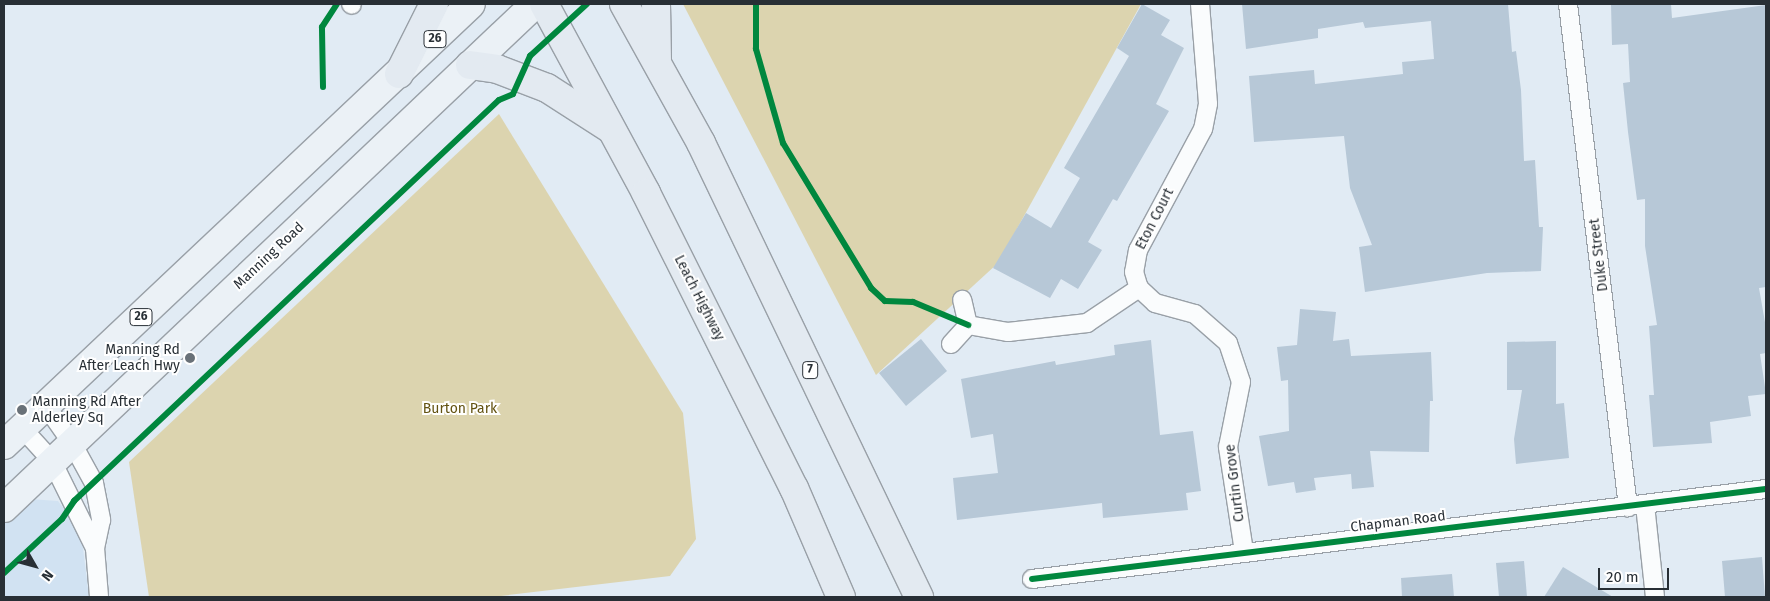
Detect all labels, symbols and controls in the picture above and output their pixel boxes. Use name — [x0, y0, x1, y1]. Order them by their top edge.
road number: 26 — [422, 30, 448, 48]
street label: Eton Court — [1132, 186, 1178, 252]
street label: Duke Street — [1586, 217, 1612, 293]
street label: Manning Road — [230, 219, 308, 293]
street label: Leach Highway — [670, 253, 728, 343]
road number: 26 — [128, 308, 154, 326]
place label: Manning Rd After Leach Hwy — [79, 342, 180, 374]
marker: Manning Rd After Leach Hwy — [184, 352, 196, 364]
road number: 7 — [801, 360, 819, 380]
place label: Manning Rd After Alderley Sq — [32, 394, 141, 427]
park label: Burton Park — [423, 401, 497, 417]
marker: Manning Rd After Alderley Sq — [16, 404, 28, 416]
street label: Curtin Grove — [1222, 443, 1248, 523]
street label: Chapman Road — [1350, 508, 1446, 536]
north arrow — [10, 541, 60, 591]
scale bar — [1600, 558, 1671, 590]
text: N — [38, 567, 57, 584]
text: 20 m — [1606, 568, 1639, 586]

